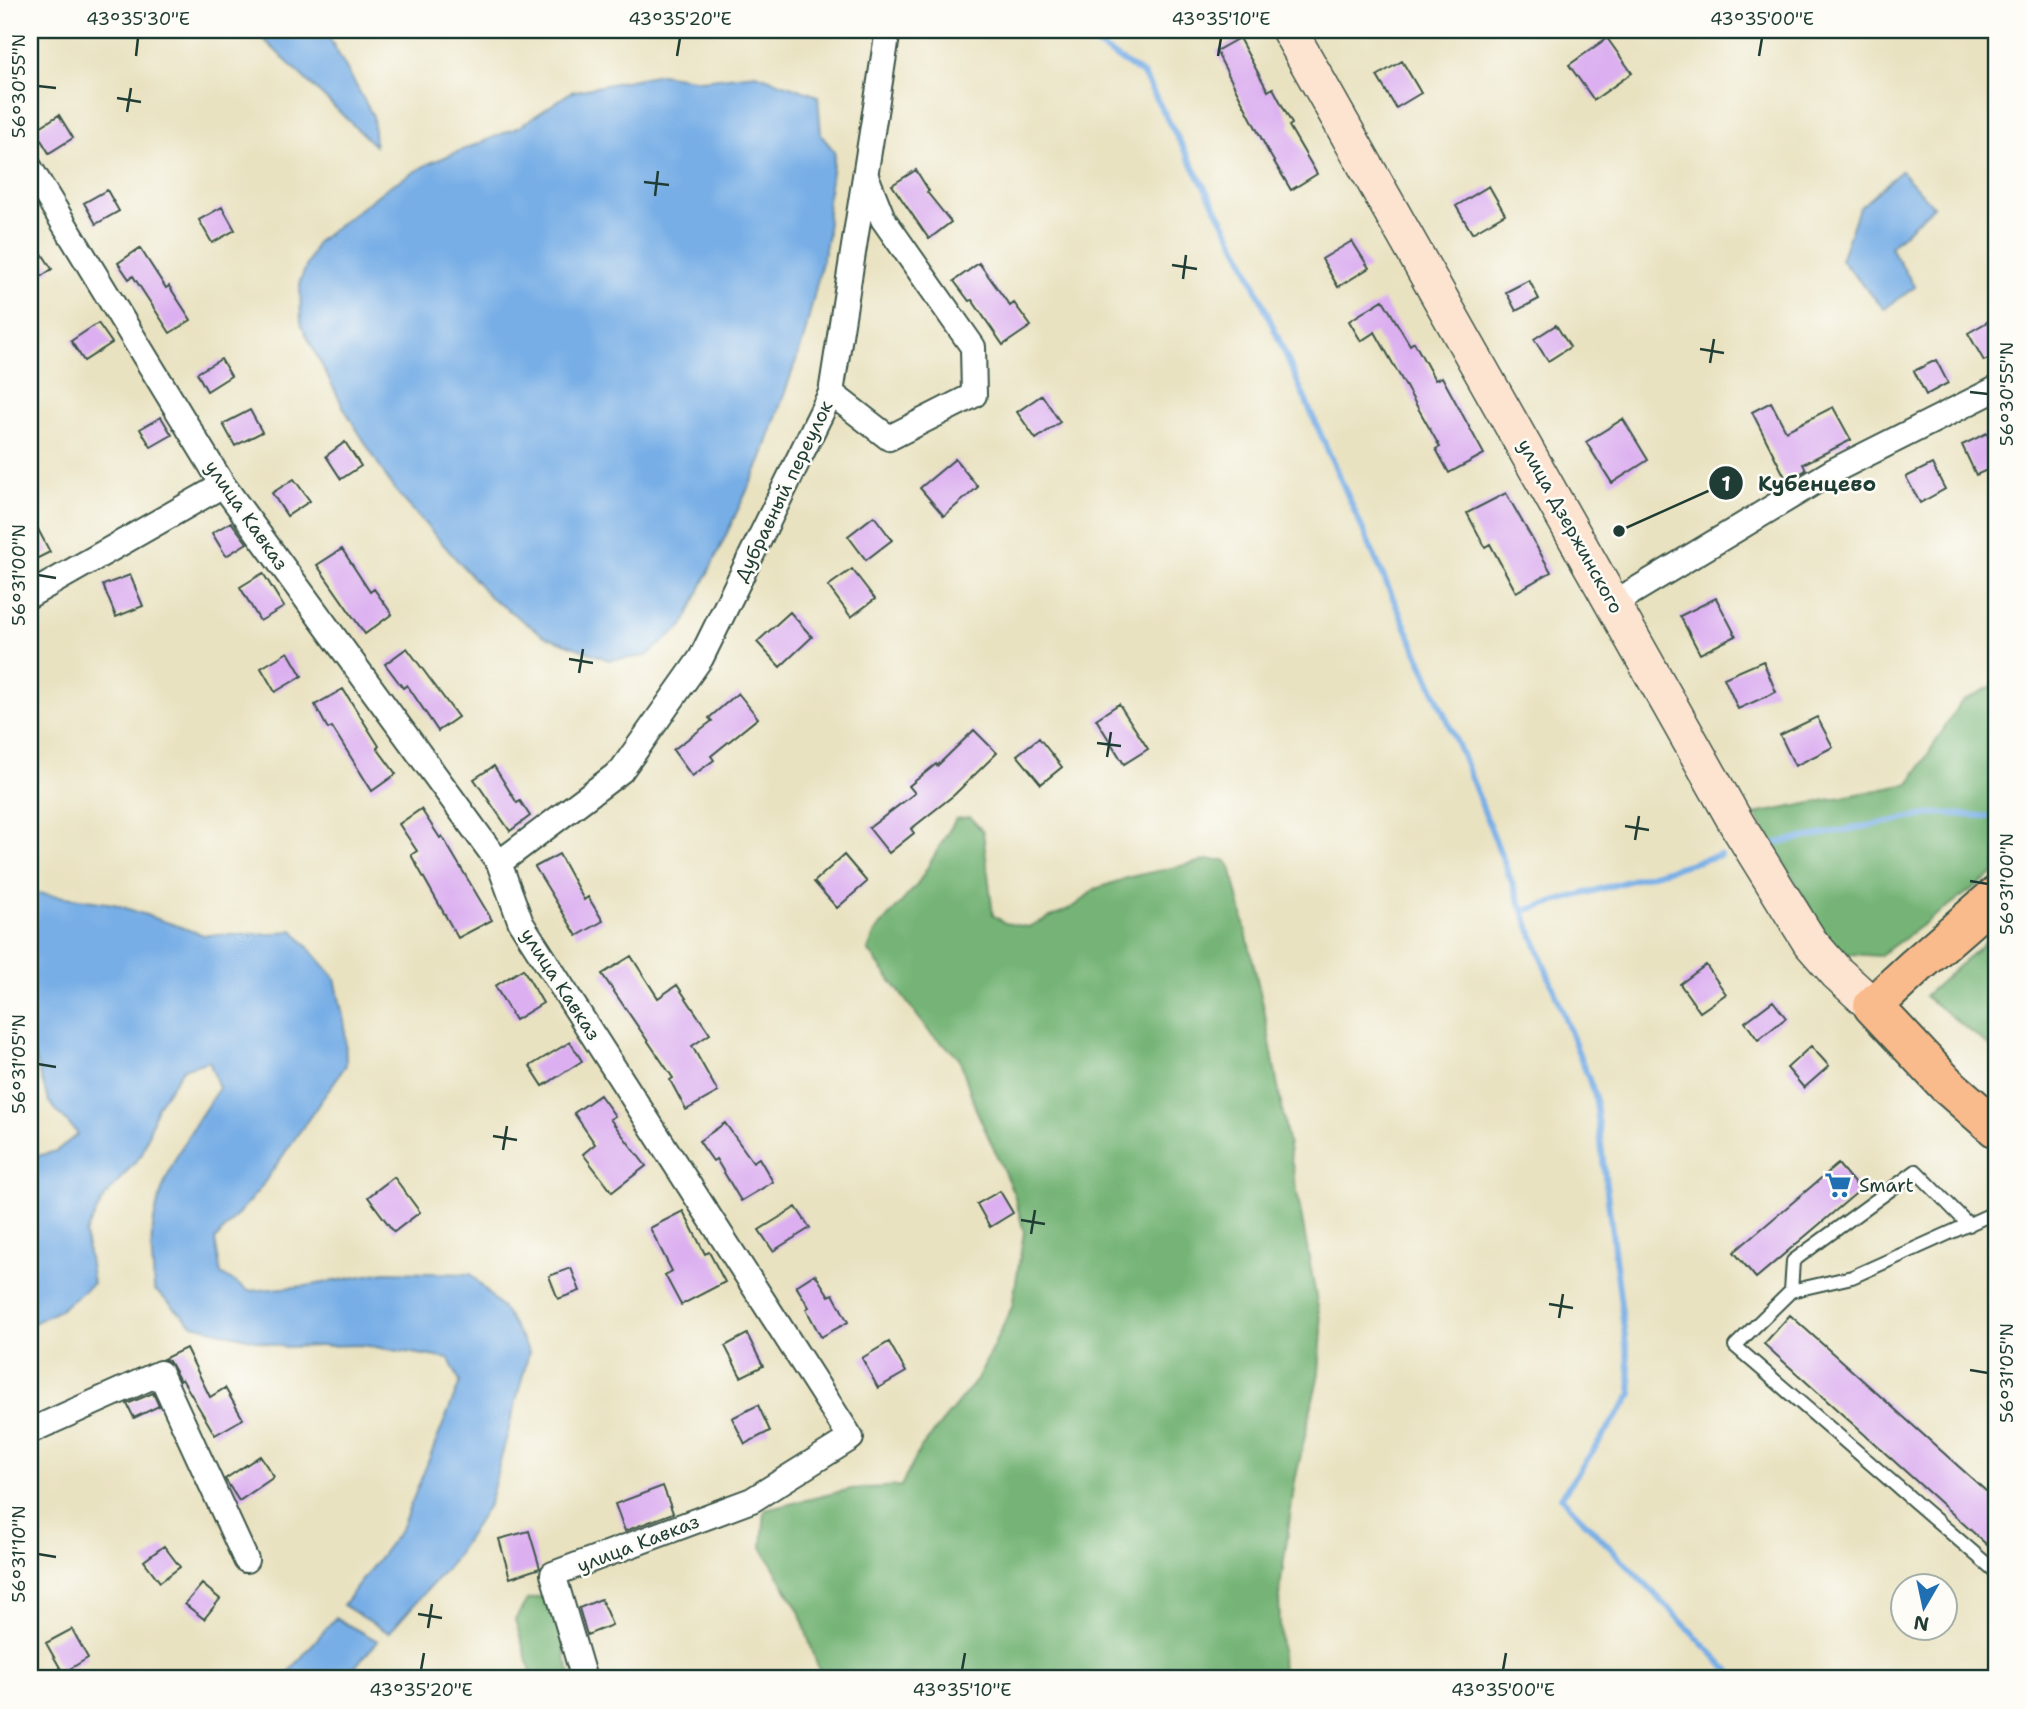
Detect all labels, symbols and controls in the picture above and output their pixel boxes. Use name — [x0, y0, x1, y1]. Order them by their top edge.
text: 43°35'30"E — [86, 7, 190, 31]
text: 43°35'20"E — [628, 7, 732, 31]
text: 43°35'10"E — [1171, 7, 1271, 31]
text: 43°35'00"E — [1710, 7, 1814, 31]
text: 56°30'55"N — [7, 34, 31, 138]
text: 56°30'55"N — [1995, 342, 2019, 446]
street label: Дубравный переулок — [729, 396, 838, 586]
street label: улица Дзержинского — [1512, 434, 1629, 618]
street label: улица Кавказ — [199, 455, 294, 575]
callout: Кубенцево — [1709, 462, 1890, 504]
text: 1 — [1721, 470, 1731, 498]
text: Кубенцево — [1758, 470, 1876, 498]
text: 56°31'00"N — [7, 524, 31, 626]
text: 56°31'00"N — [1995, 833, 2019, 935]
street label: улица Кавказ — [515, 923, 606, 1045]
text: 56°31'05"N — [7, 1014, 31, 1114]
supermarket icon: Smart — [1823, 1170, 1853, 1200]
place label: Smart — [1859, 1173, 1914, 1198]
text: 56°31'05"N — [1995, 1323, 2019, 1423]
text: 56°31'10"N — [7, 1505, 31, 1603]
street label: улица Кавказ — [574, 1509, 703, 1578]
north arrow — [1890, 1572, 1960, 1642]
text: N — [1912, 1610, 1931, 1637]
text: 43°35'20"E — [369, 1678, 473, 1702]
text: 43°35'10"E — [912, 1678, 1012, 1702]
text: 43°35'00"E — [1451, 1678, 1555, 1702]

